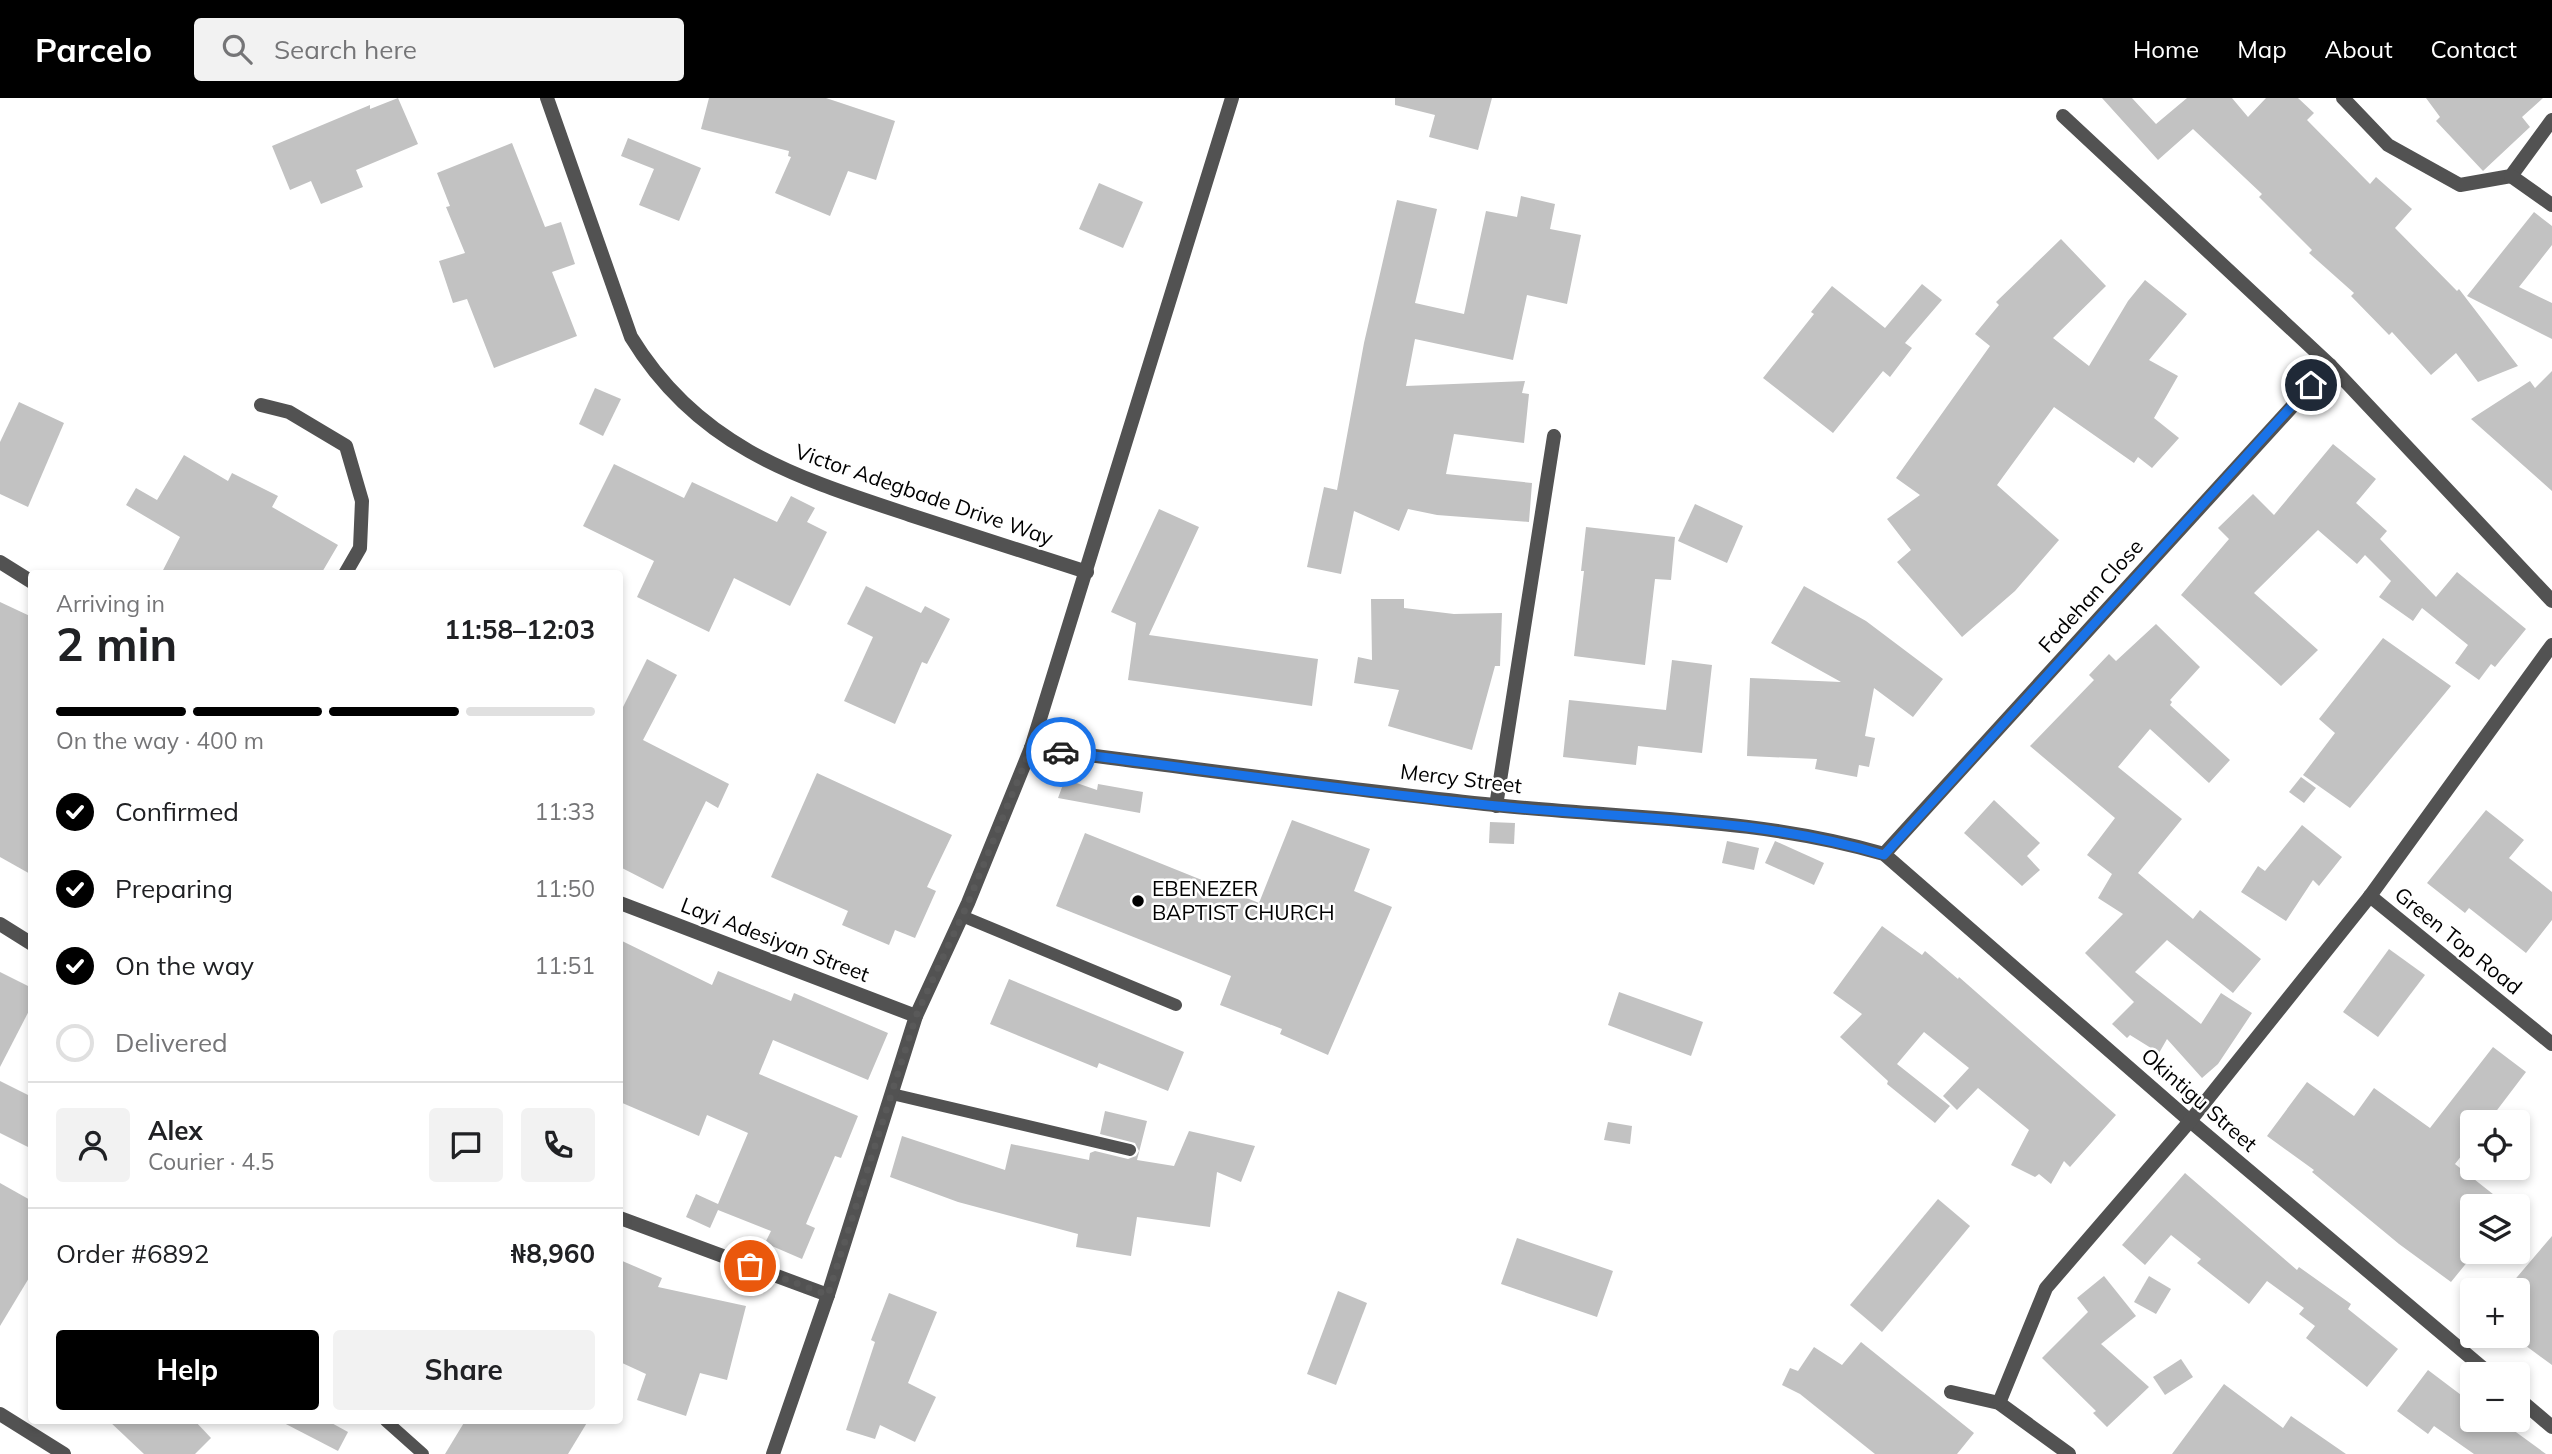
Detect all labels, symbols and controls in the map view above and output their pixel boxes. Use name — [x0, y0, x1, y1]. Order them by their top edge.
search box — [194, 18, 684, 81]
text: Parcelo — [35, 29, 152, 70]
icon: search — [218, 30, 256, 68]
text: Search here — [274, 33, 417, 66]
text: Home — [2133, 34, 2199, 64]
text: Map — [2237, 34, 2287, 64]
text: About — [2325, 34, 2393, 64]
text: Contact — [2431, 34, 2517, 64]
pin — [2281, 355, 2341, 415]
icon: home — [2292, 366, 2330, 404]
street label: Victor Adegbade Drive Way — [792, 438, 1057, 550]
street label: Fadehan Close — [2032, 533, 2148, 658]
text: Arriving in — [56, 589, 165, 618]
text: 11:58–12:03 — [444, 613, 595, 646]
text: 2 min — [56, 615, 177, 673]
courier — [1026, 717, 1096, 787]
text: On the way · 400 m — [56, 726, 264, 755]
icon: car — [1042, 733, 1080, 771]
street label: Mercy Street — [1399, 758, 1523, 798]
icon: check — [56, 793, 94, 831]
text: Confirmed — [115, 795, 239, 828]
text: 11:33 — [535, 797, 595, 826]
icon: check — [56, 870, 94, 908]
text: Preparing — [115, 872, 233, 905]
text: 11:50 — [535, 874, 595, 903]
place label: EBENEZER BAPTIST CHURCH — [1152, 875, 1335, 925]
street label: Green Top Road — [2390, 881, 2527, 999]
street label: Layi Adesiyan Street — [677, 891, 873, 987]
marker: EBENEZER BAPTIST CHURCH — [1130, 893, 1146, 909]
icon: check — [56, 947, 94, 985]
text: On the way — [115, 949, 254, 982]
text: 11:51 — [535, 951, 595, 980]
text: Delivered — [115, 1026, 228, 1059]
street label: Okintigu Street — [2136, 1042, 2263, 1157]
button: person — [56, 1108, 130, 1182]
button: chat — [429, 1108, 503, 1182]
button: phone — [521, 1108, 595, 1182]
map controls — [2460, 1110, 2530, 1432]
button: locate — [2460, 1110, 2530, 1180]
text: Alex — [148, 1114, 203, 1147]
text: Courier · 4.5 — [148, 1147, 274, 1176]
button: layers — [2460, 1194, 2530, 1264]
pin — [720, 1236, 780, 1296]
text: Order #6892 — [56, 1237, 209, 1270]
text: ₦8,960 — [511, 1237, 595, 1270]
icon: bag — [731, 1247, 769, 1285]
button: + — [2460, 1278, 2530, 1348]
button: Help — [56, 1330, 319, 1410]
button: Share — [333, 1330, 595, 1410]
button: − — [2460, 1362, 2530, 1432]

